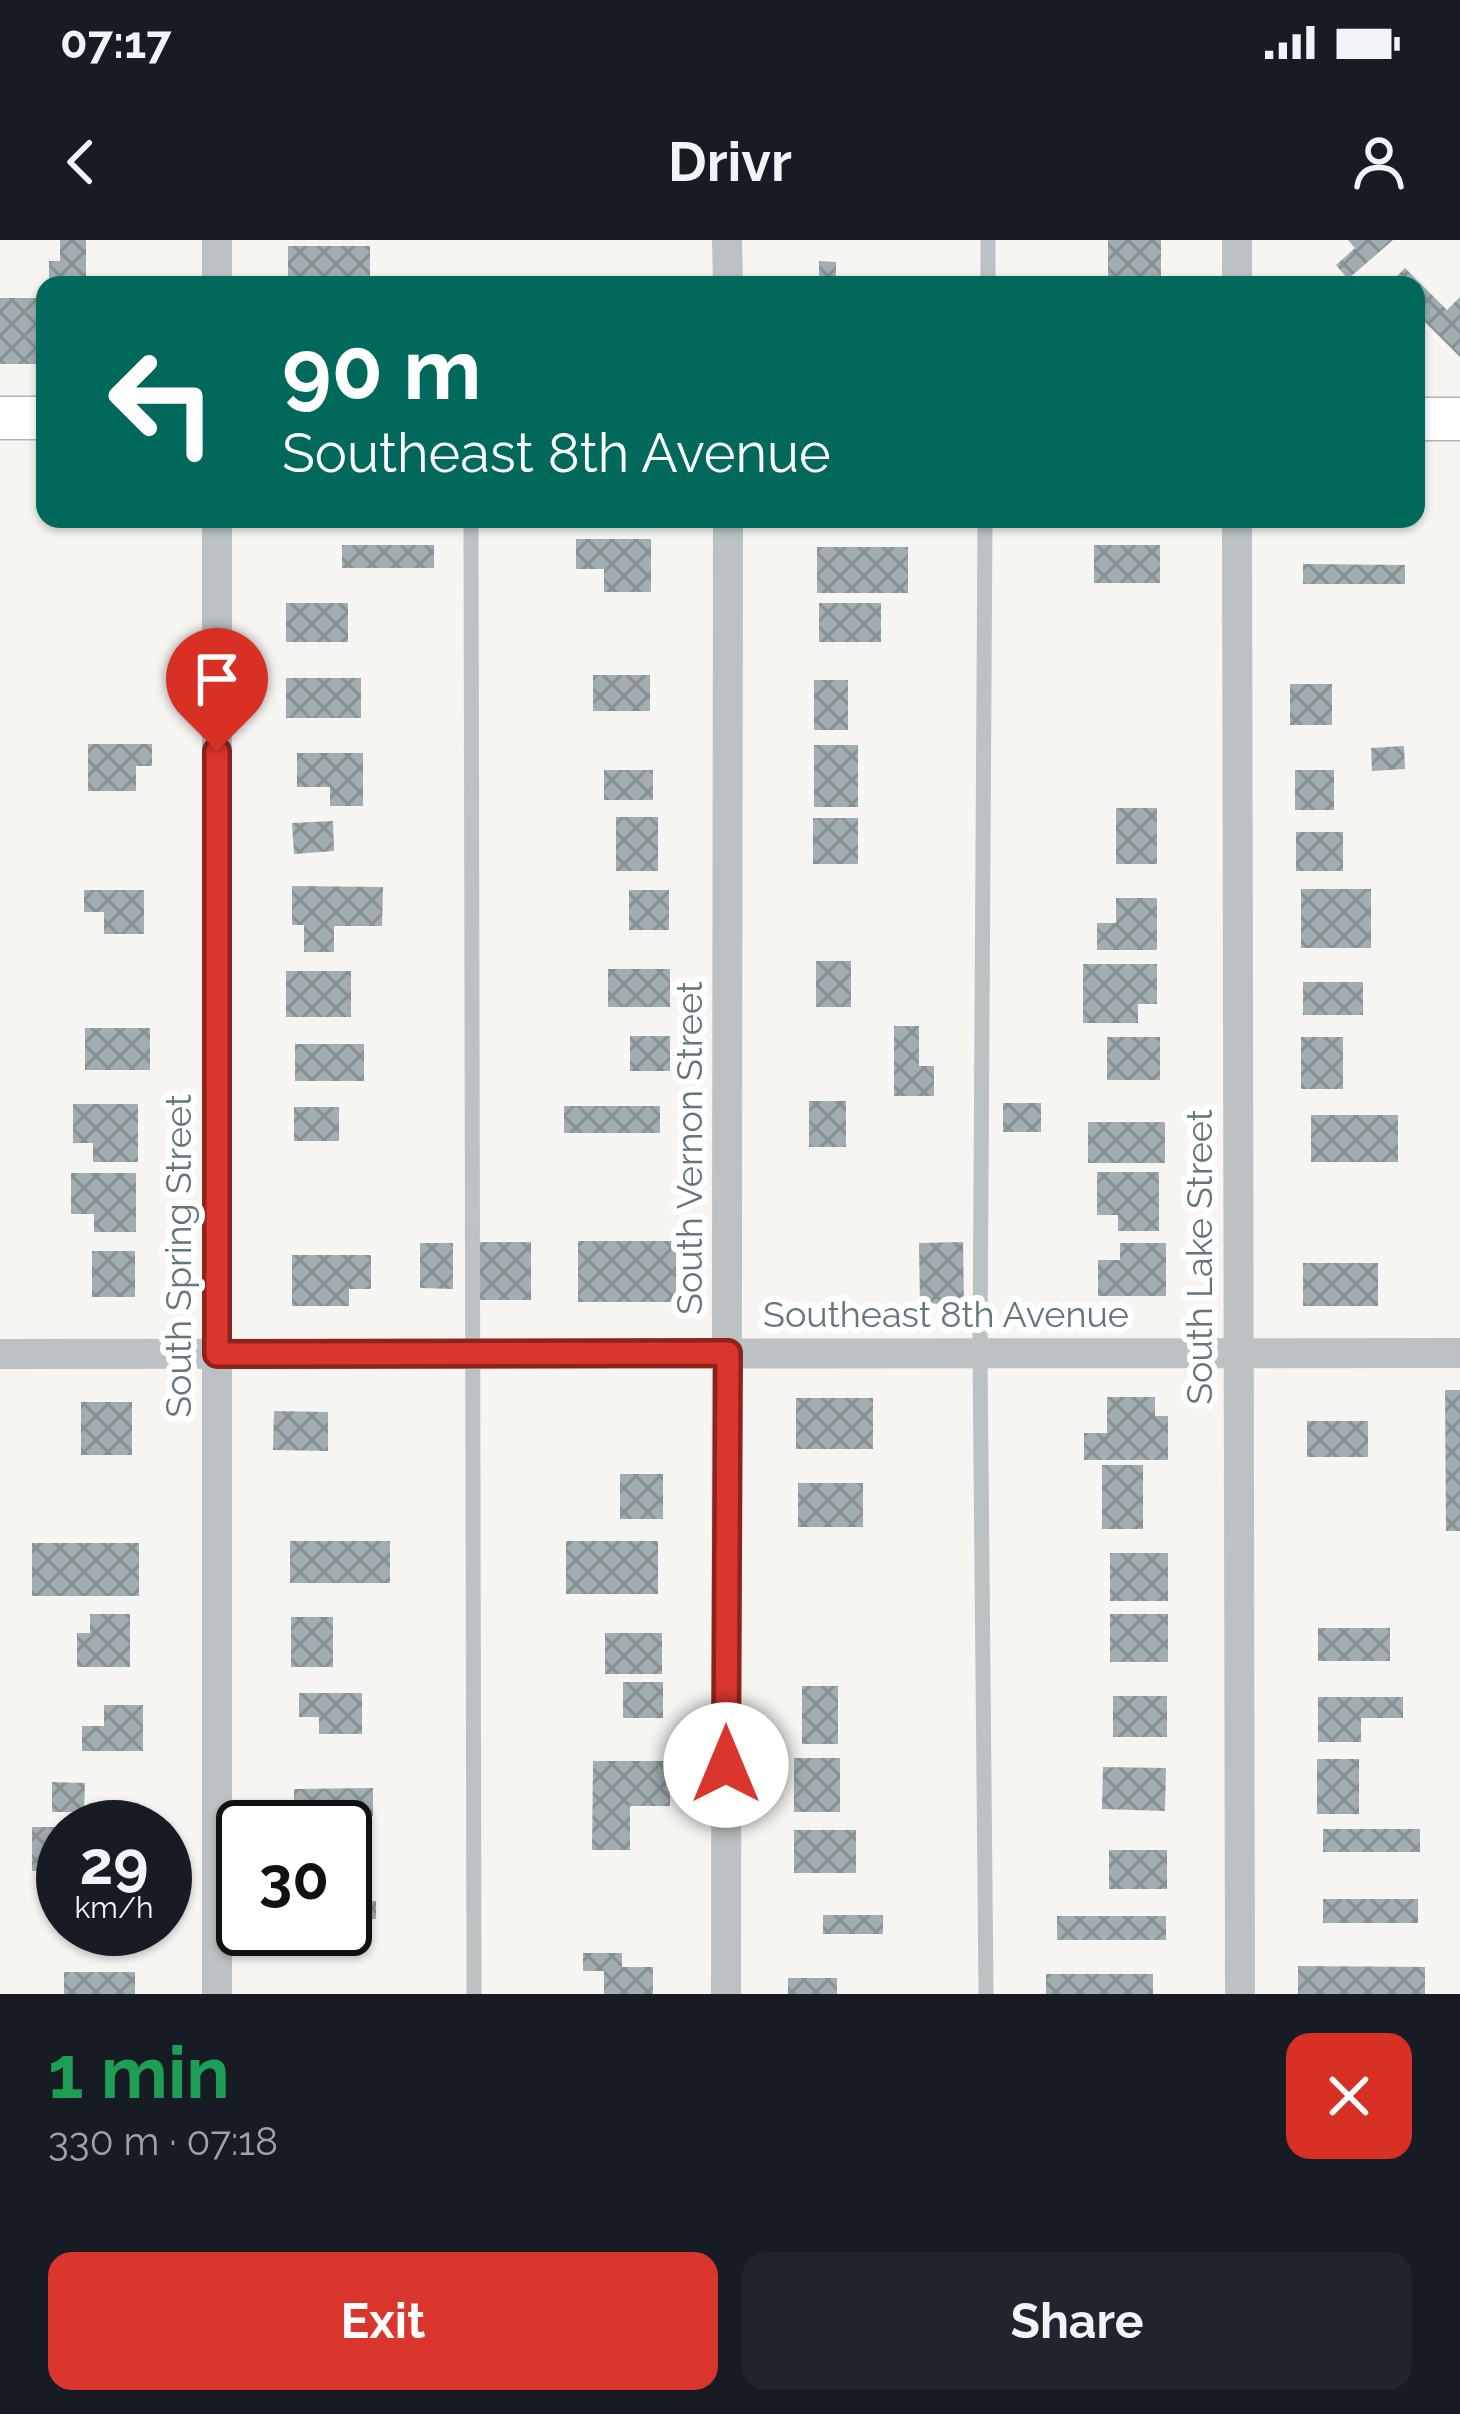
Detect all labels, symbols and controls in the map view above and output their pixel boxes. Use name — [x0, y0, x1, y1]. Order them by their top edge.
text: 07:17 — [60, 16, 171, 69]
icon: back — [48, 129, 114, 195]
icon: person — [1346, 129, 1412, 195]
text: Drivr — [668, 130, 792, 194]
text: 90 m — [282, 320, 481, 419]
icon: left — [84, 324, 240, 480]
text: Southeast 8th Avenue — [282, 421, 831, 485]
pin — [166, 628, 268, 751]
icon: arrive — [184, 646, 250, 712]
street label: South Vernon Street — [668, 981, 710, 1315]
street label: South Spring Street — [157, 1094, 199, 1418]
street label: South Lake Street — [1178, 1109, 1220, 1405]
street label: Southeast 8th Avenue — [763, 1293, 1129, 1335]
position arrow — [663, 1702, 789, 1828]
speed limit sign: 30 — [216, 1800, 372, 1956]
text: 29 — [79, 1828, 149, 1898]
text: km/h — [74, 1890, 154, 1925]
text: 1 min — [48, 2030, 230, 2115]
button: close — [1286, 2033, 1412, 2159]
text: 330 m · 07:18 — [48, 2118, 278, 2164]
button: Exit — [48, 2252, 718, 2390]
button: Share — [742, 2252, 1412, 2390]

